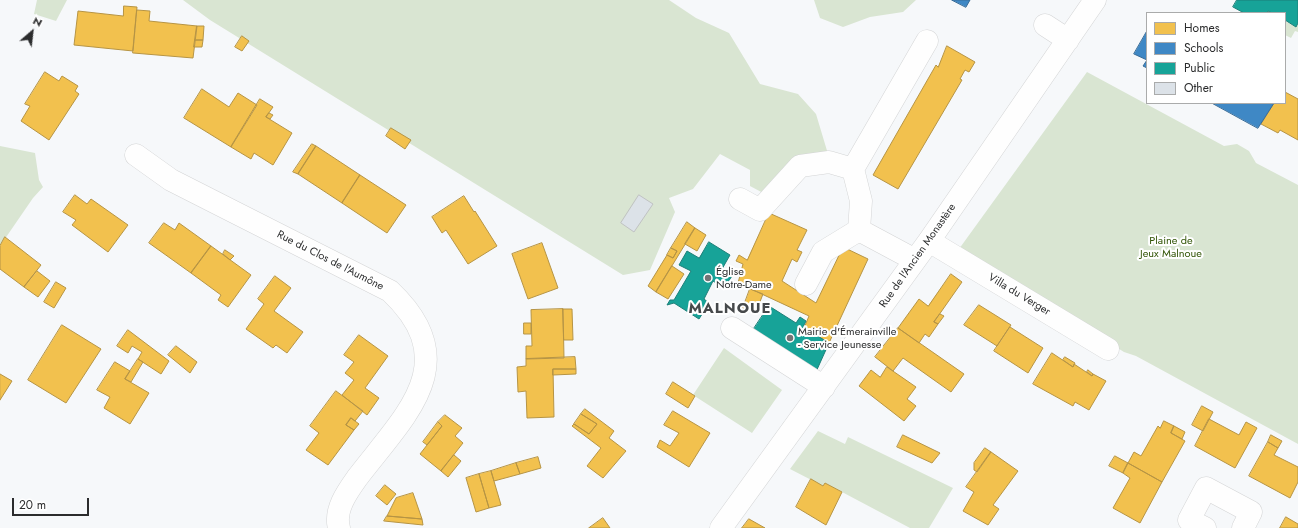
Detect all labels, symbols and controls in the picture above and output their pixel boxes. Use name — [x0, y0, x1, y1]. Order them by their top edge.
north arrow — [12, 12, 52, 52]
text: N — [30, 12, 45, 31]
legend — [1146, 12, 1286, 104]
text: Homes — [1184, 19, 1220, 37]
text: Schools — [1184, 39, 1223, 57]
text: Public — [1184, 59, 1215, 77]
text: Other — [1184, 79, 1213, 97]
street label: Rue de l'Ancien Monastère — [877, 201, 959, 311]
street label: Rue du Clos de l'Aumône — [274, 228, 386, 294]
park label: Plaine de Jeux Malnoue — [1140, 234, 1202, 260]
place label: Église Notre-Dame — [716, 265, 772, 291]
street label: Villa du Verger — [985, 271, 1053, 319]
marker: Église Notre-Dame — [703, 273, 713, 283]
district label: MALNOUE — [688, 300, 772, 318]
place label: Mairie d'Émerainville - Service Jeunesse — [798, 325, 896, 351]
marker: Mairie d'Émerainville - Service Jeunesse — [785, 333, 795, 343]
scale bar — [14, 490, 91, 516]
text: 20 m — [19, 496, 46, 514]

